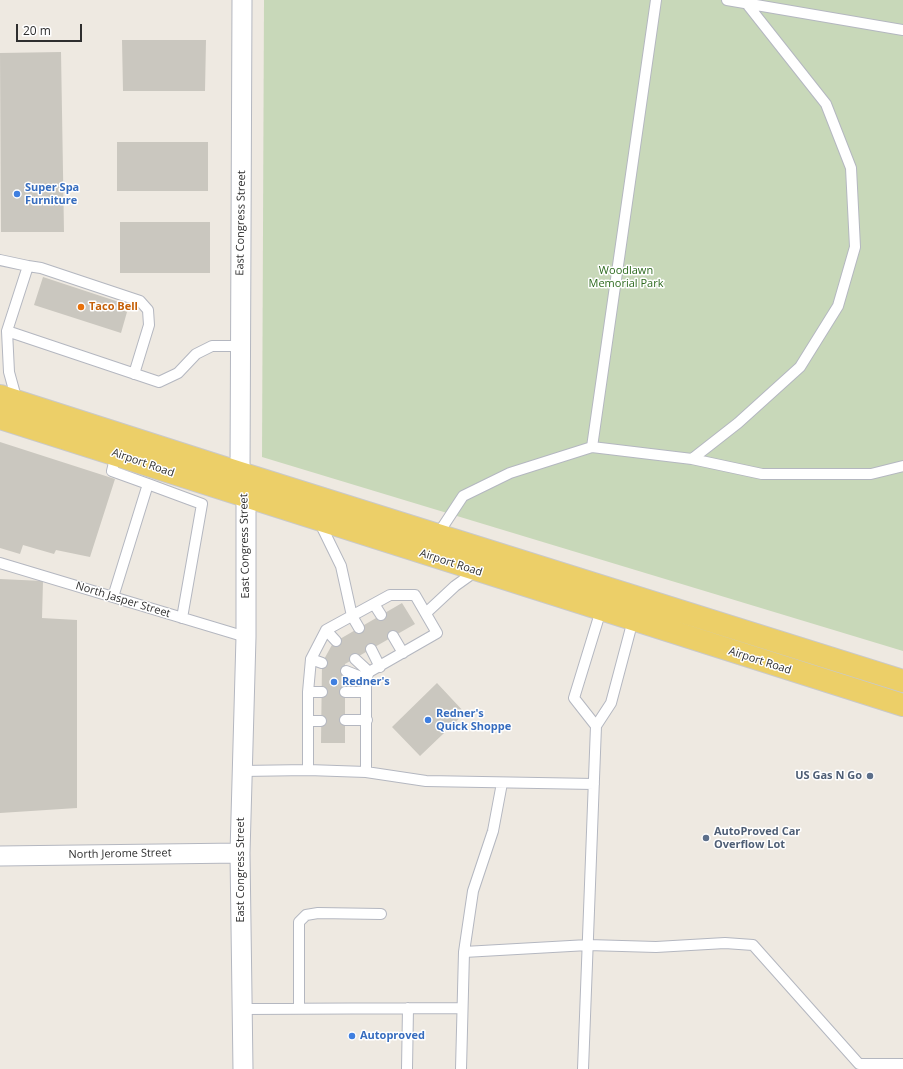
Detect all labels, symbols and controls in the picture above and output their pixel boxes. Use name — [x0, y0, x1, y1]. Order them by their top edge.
scale bar — [18, 16, 84, 42]
text: 20 m — [23, 22, 51, 39]
street label: East Congress Street — [233, 170, 249, 276]
place label: Super Spa Furniture — [25, 181, 79, 207]
marker: Super Spa Furniture — [12, 189, 22, 199]
park label: Woodlawn Memorial Park — [589, 264, 663, 290]
place label: Taco Bell — [89, 300, 138, 314]
marker: Taco Bell — [76, 302, 86, 312]
street label: Airport Road — [110, 446, 176, 480]
street label: East Congress Street — [237, 493, 253, 599]
street label: Airport Road — [418, 547, 484, 579]
street label: North Jasper Street — [74, 579, 172, 621]
street label: Airport Road — [727, 645, 793, 677]
place label: Redner's — [342, 675, 390, 689]
marker: Redner's — [329, 677, 339, 687]
place label: Redner's Quick Shoppe — [436, 707, 511, 733]
marker: Redner's Quick Shoppe — [423, 715, 433, 725]
place label: US Gas N Go — [795, 769, 862, 783]
marker: US Gas N Go — [865, 771, 875, 781]
street label: East Congress Street — [234, 817, 248, 923]
place label: AutoProved Car Overflow Lot — [714, 825, 800, 851]
marker: AutoProved Car Overflow Lot — [701, 833, 711, 843]
street label: North Jerome Street — [68, 847, 172, 861]
place label: Autoproved — [360, 1029, 425, 1043]
marker: Autoproved — [347, 1031, 357, 1041]

